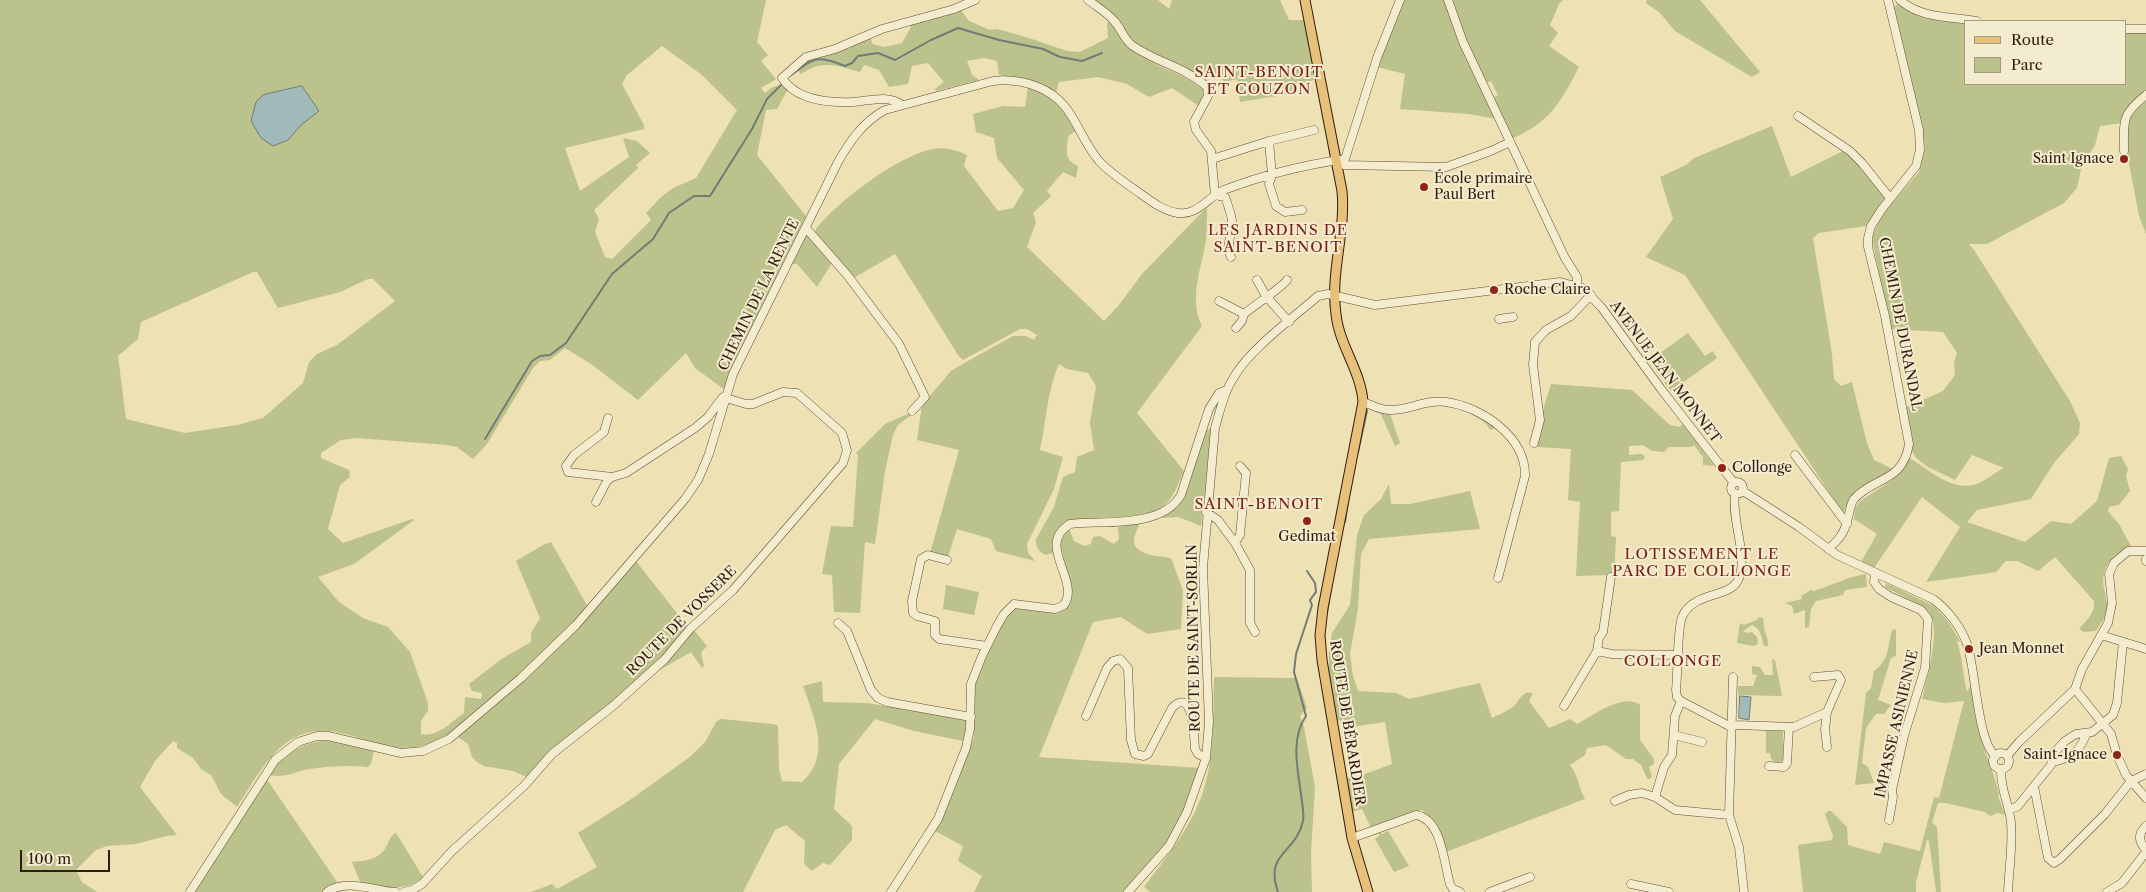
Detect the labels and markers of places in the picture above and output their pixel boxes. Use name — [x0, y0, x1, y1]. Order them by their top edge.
place label: Saint Ignace — [2033, 151, 2114, 167]
marker: Saint Ignace — [2118, 153, 2130, 165]
place label: École primaire Paul Bert — [1434, 171, 1532, 203]
marker: École primaire Paul Bert — [1418, 181, 1430, 193]
place label: Roche Claire — [1504, 282, 1591, 298]
marker: Roche Claire — [1488, 284, 1500, 296]
place label: Collonge — [1732, 460, 1792, 476]
marker: Collonge — [1716, 462, 1728, 474]
marker: Gedimat — [1301, 515, 1313, 527]
place label: Gedimat — [1278, 529, 1336, 545]
place label: Jean Monnet — [1979, 641, 2064, 657]
marker: Jean Monnet — [1963, 643, 1975, 655]
place label: Saint-Ignace — [2023, 747, 2107, 763]
marker: Saint-Ignace — [2111, 749, 2123, 761]

